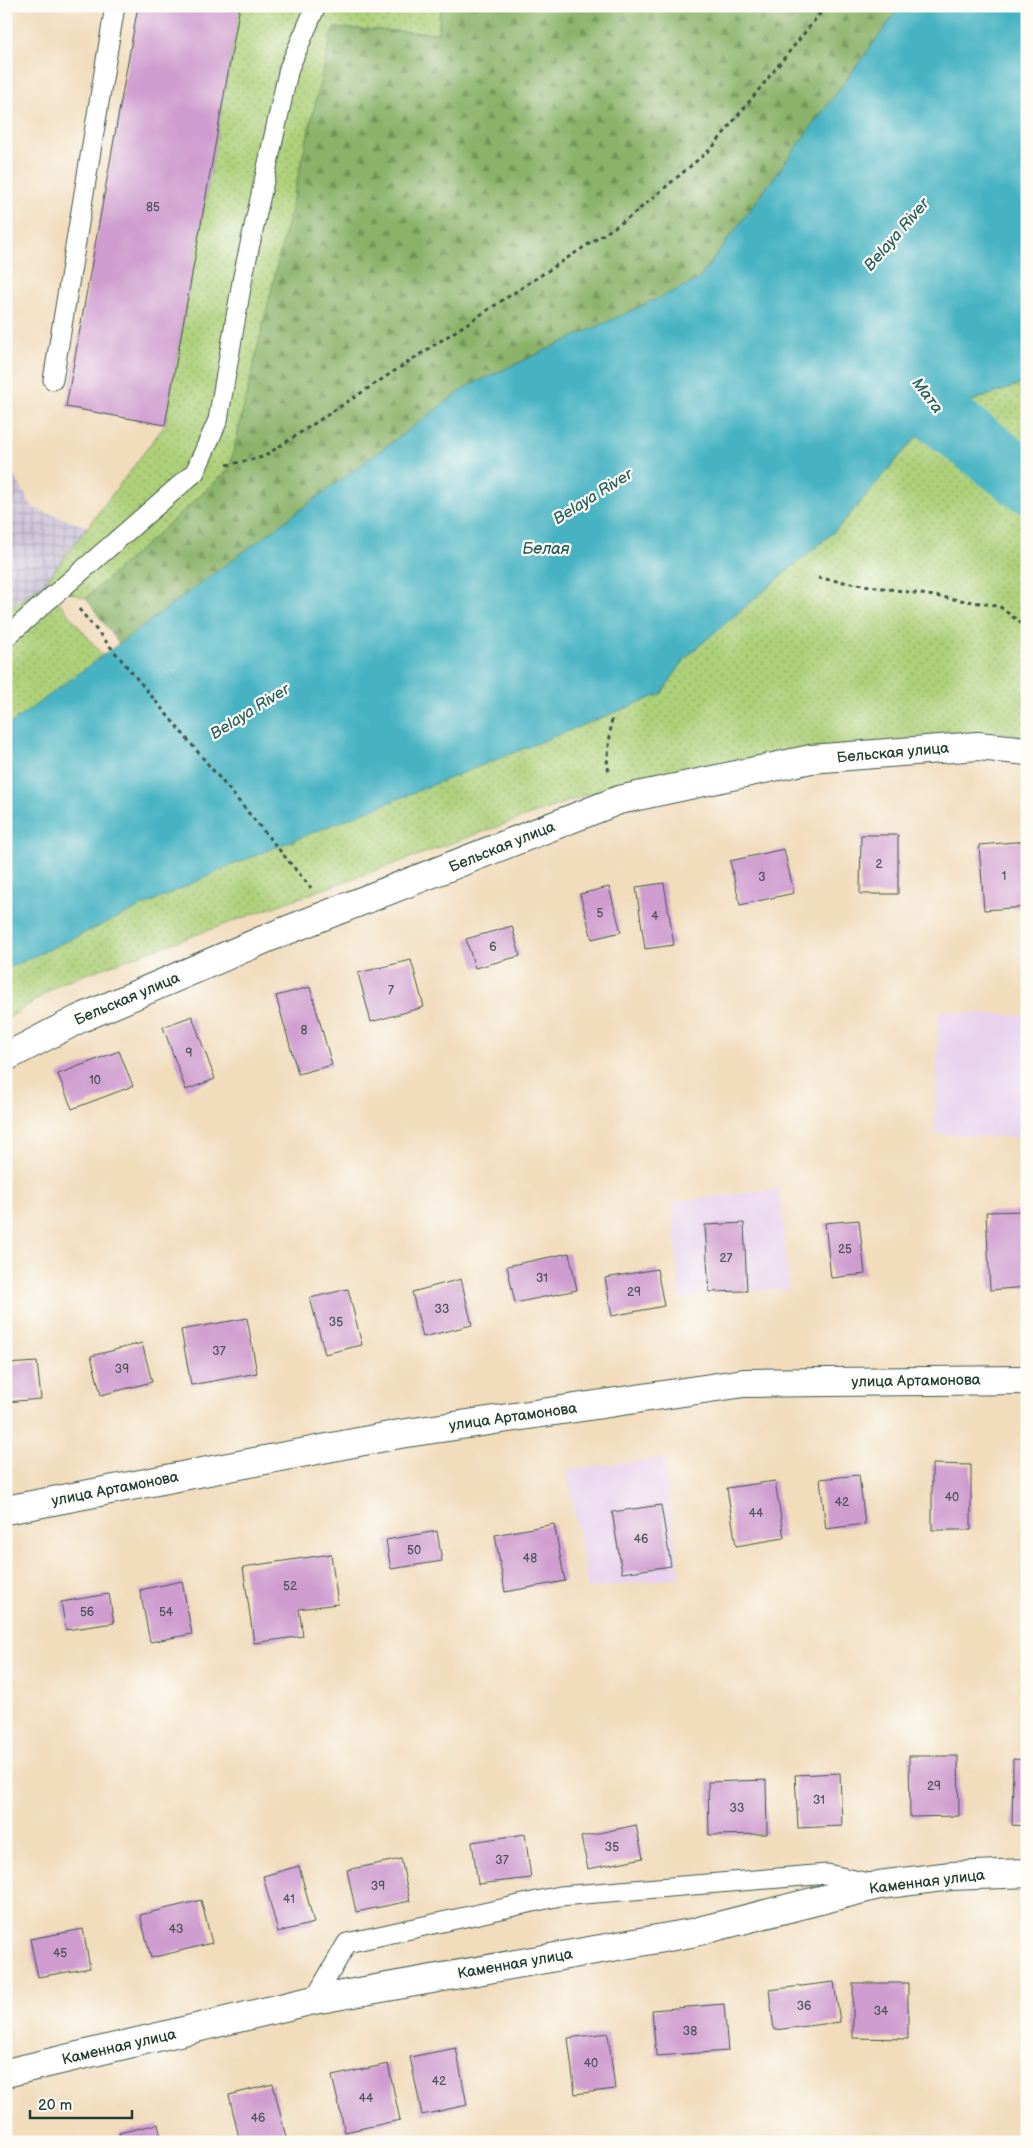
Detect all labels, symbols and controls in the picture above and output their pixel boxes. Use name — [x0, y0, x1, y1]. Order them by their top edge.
water label: Belaya River — [860, 194, 934, 275]
house number: 85 — [146, 200, 160, 215]
water label: Мата — [907, 374, 947, 418]
water label: Belaya River — [550, 464, 637, 529]
water label: Белая — [522, 540, 570, 559]
water label: Belaya River — [207, 679, 294, 744]
street label: Бельская улица — [836, 739, 950, 767]
street label: Бельская улица — [446, 817, 558, 877]
house number: 2 — [875, 857, 883, 872]
house number: 1 — [1002, 869, 1006, 884]
house number: 3 — [758, 870, 766, 885]
house number: 5 — [597, 906, 604, 921]
house number: 4 — [651, 909, 659, 924]
house number: 6 — [489, 940, 497, 955]
street label: Бельская улица — [71, 968, 183, 1030]
house number: 7 — [388, 983, 394, 998]
house number: 8 — [301, 1023, 308, 1038]
house number: 9 — [186, 1046, 193, 1061]
house number: 10 — [89, 1073, 101, 1088]
house number: 25 — [838, 1242, 852, 1257]
house number: 27 — [720, 1251, 733, 1266]
house number: 31 — [536, 1271, 548, 1286]
house number: 29 — [627, 1285, 641, 1300]
house number: 33 — [435, 1302, 449, 1317]
house number: 35 — [329, 1315, 343, 1330]
house number: 37 — [212, 1344, 226, 1359]
house number: 39 — [115, 1362, 129, 1377]
street label: улица Артамонова — [851, 1370, 981, 1392]
street label: улица Артамонова — [448, 1399, 578, 1435]
street label: улица Артамонова — [50, 1467, 180, 1511]
house number: 40 — [945, 1490, 959, 1505]
house number: 42 — [835, 1495, 849, 1510]
house number: 44 — [749, 1506, 764, 1521]
house number: 46 — [634, 1532, 648, 1547]
house number: 50 — [407, 1543, 421, 1558]
house number: 48 — [523, 1551, 537, 1566]
house number: 52 — [283, 1579, 297, 1594]
house number: 56 — [80, 1605, 94, 1620]
house number: 54 — [159, 1605, 174, 1620]
house number: 29 — [927, 1779, 941, 1794]
house number: 31 — [813, 1793, 825, 1808]
house number: 33 — [730, 1801, 744, 1816]
house number: 35 — [605, 1840, 619, 1855]
house number: 37 — [495, 1853, 509, 1868]
street label: Каменная улица — [868, 1865, 986, 1899]
house number: 39 — [371, 1879, 385, 1894]
house number: 41 — [283, 1892, 295, 1907]
house number: 43 — [169, 1922, 183, 1937]
street label: Каменная улица — [456, 1945, 574, 1983]
house number: 45 — [53, 1946, 67, 1961]
house number: 36 — [797, 1999, 811, 2014]
house number: 34 — [874, 2004, 889, 2019]
house number: 38 — [683, 2024, 697, 2039]
street label: Каменная улица — [60, 2025, 178, 2069]
house number: 40 — [584, 2056, 598, 2071]
house number: 42 — [432, 2074, 446, 2089]
scale bar — [30, 2088, 132, 2120]
house number: 44 — [359, 2091, 374, 2106]
text: 20 m — [38, 2096, 72, 2115]
house number: 46 — [251, 2111, 265, 2126]

